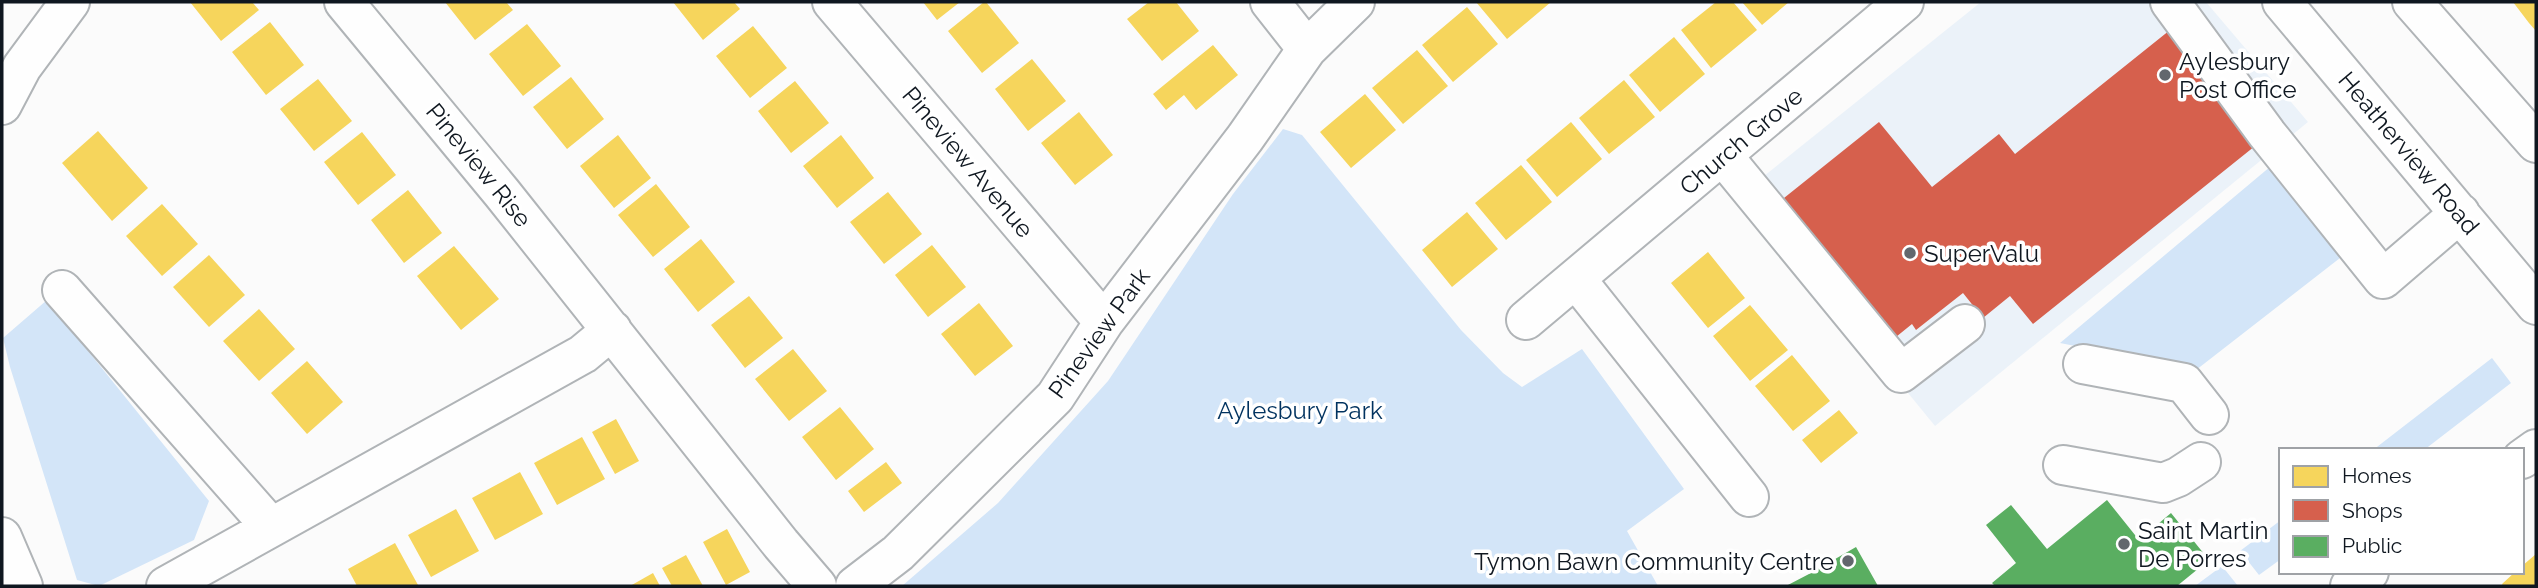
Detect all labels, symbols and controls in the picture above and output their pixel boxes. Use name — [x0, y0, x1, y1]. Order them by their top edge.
place label: Aylesbury Post Office — [2179, 47, 2297, 104]
street label: Heatherview Road — [2333, 66, 2485, 240]
marker: Aylesbury Post Office — [2157, 67, 2173, 83]
street label: Pineview Avenue — [896, 81, 1040, 243]
street label: Church Grove — [1674, 81, 1808, 201]
street label: Pineview Rise — [420, 97, 538, 233]
place label: SuperValu — [1924, 239, 2039, 268]
marker: SuperValu — [1902, 245, 1918, 261]
street label: Pineview Park — [1042, 262, 1156, 404]
park label: Aylesbury Park — [1217, 396, 1383, 425]
legend — [2279, 448, 2524, 574]
text: Homes — [2342, 463, 2412, 488]
text: Shops — [2342, 498, 2403, 523]
place label: Saint Martin De Porres — [2138, 516, 2269, 573]
text: Public — [2342, 533, 2402, 558]
marker: Saint Martin De Porres — [2116, 536, 2132, 552]
place label: Tymon Bawn Community Centre — [1474, 547, 1834, 576]
marker: Tymon Bawn Community Centre — [1840, 553, 1856, 569]

